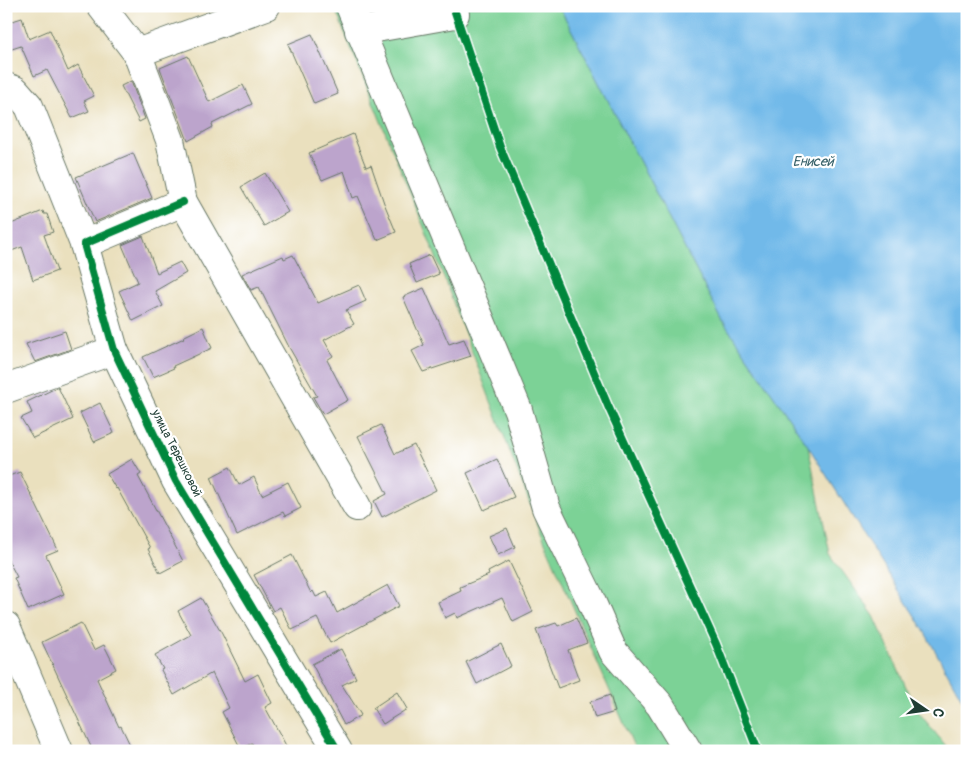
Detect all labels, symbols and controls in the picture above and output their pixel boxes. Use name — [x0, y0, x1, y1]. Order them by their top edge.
water label: Енисей — [792, 153, 835, 170]
street label: улица Терешковой — [148, 406, 205, 500]
north arrow — [900, 684, 950, 734]
text: С — [929, 707, 947, 719]

